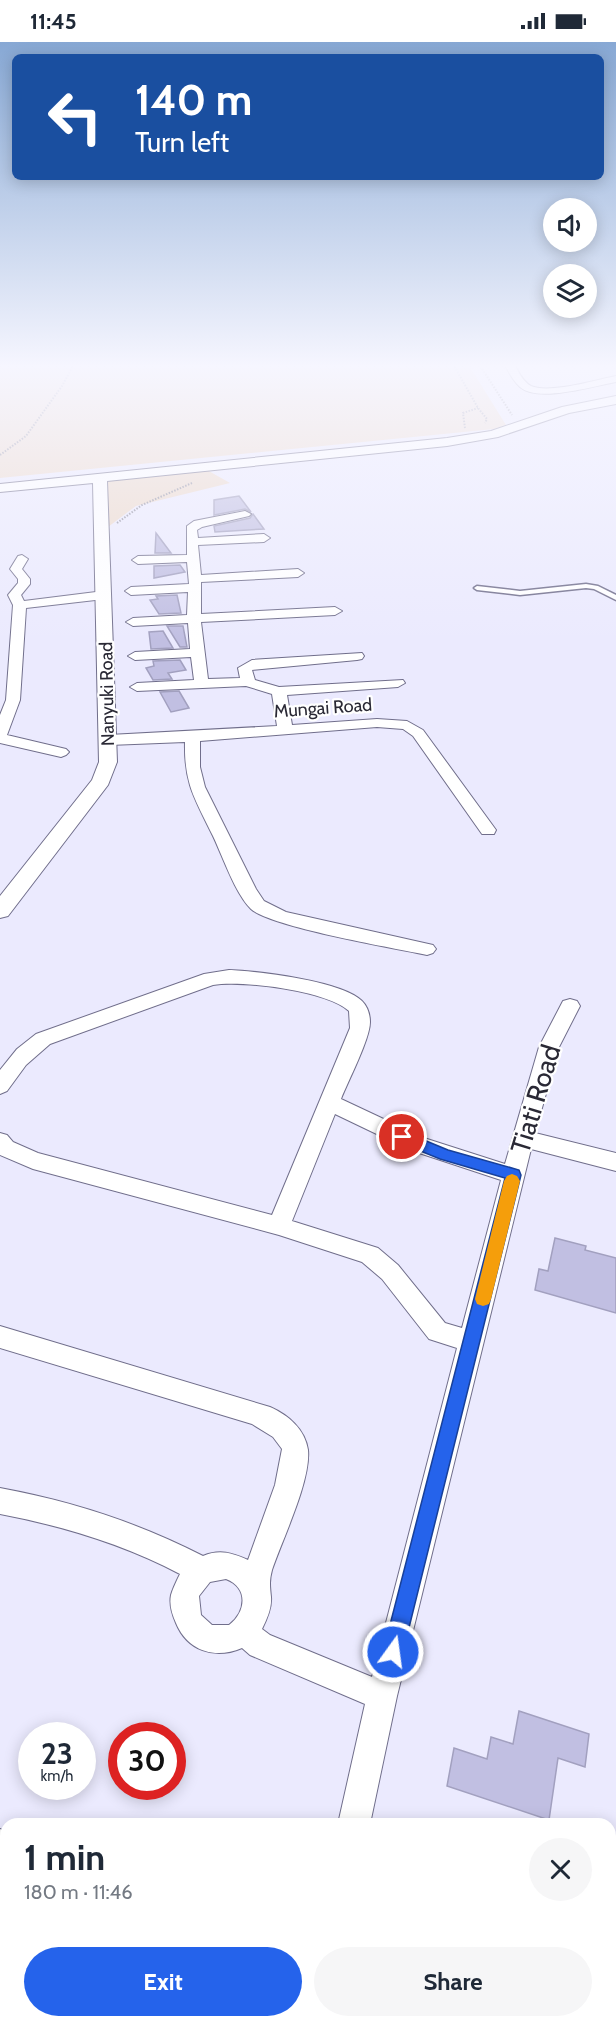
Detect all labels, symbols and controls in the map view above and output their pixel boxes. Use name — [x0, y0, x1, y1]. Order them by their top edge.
text: 11:45 — [30, 8, 77, 35]
text: 140 m — [135, 74, 252, 126]
icon: left — [36, 78, 114, 156]
text: Turn left — [135, 126, 229, 159]
map controls — [543, 198, 597, 318]
button: sound — [543, 198, 597, 252]
button: layers — [543, 264, 597, 318]
street label: Nanyuki Road — [95, 642, 119, 746]
street label: Mungai Road — [273, 694, 373, 722]
street label: Tiati Road — [503, 1040, 568, 1157]
pin — [376, 1111, 427, 1162]
icon: arrive — [385, 1120, 418, 1153]
position arrow — [361, 1620, 425, 1684]
speed limit sign: 30 — [108, 1722, 186, 1800]
text: 23 — [41, 1735, 73, 1772]
text: km/h — [41, 1767, 73, 1785]
text: 1 min — [24, 1835, 105, 1879]
button: close — [529, 1838, 592, 1901]
text: 180 m · 11:46 — [24, 1880, 133, 1904]
button: Exit — [24, 1947, 302, 2016]
button: Share — [314, 1947, 592, 2016]

